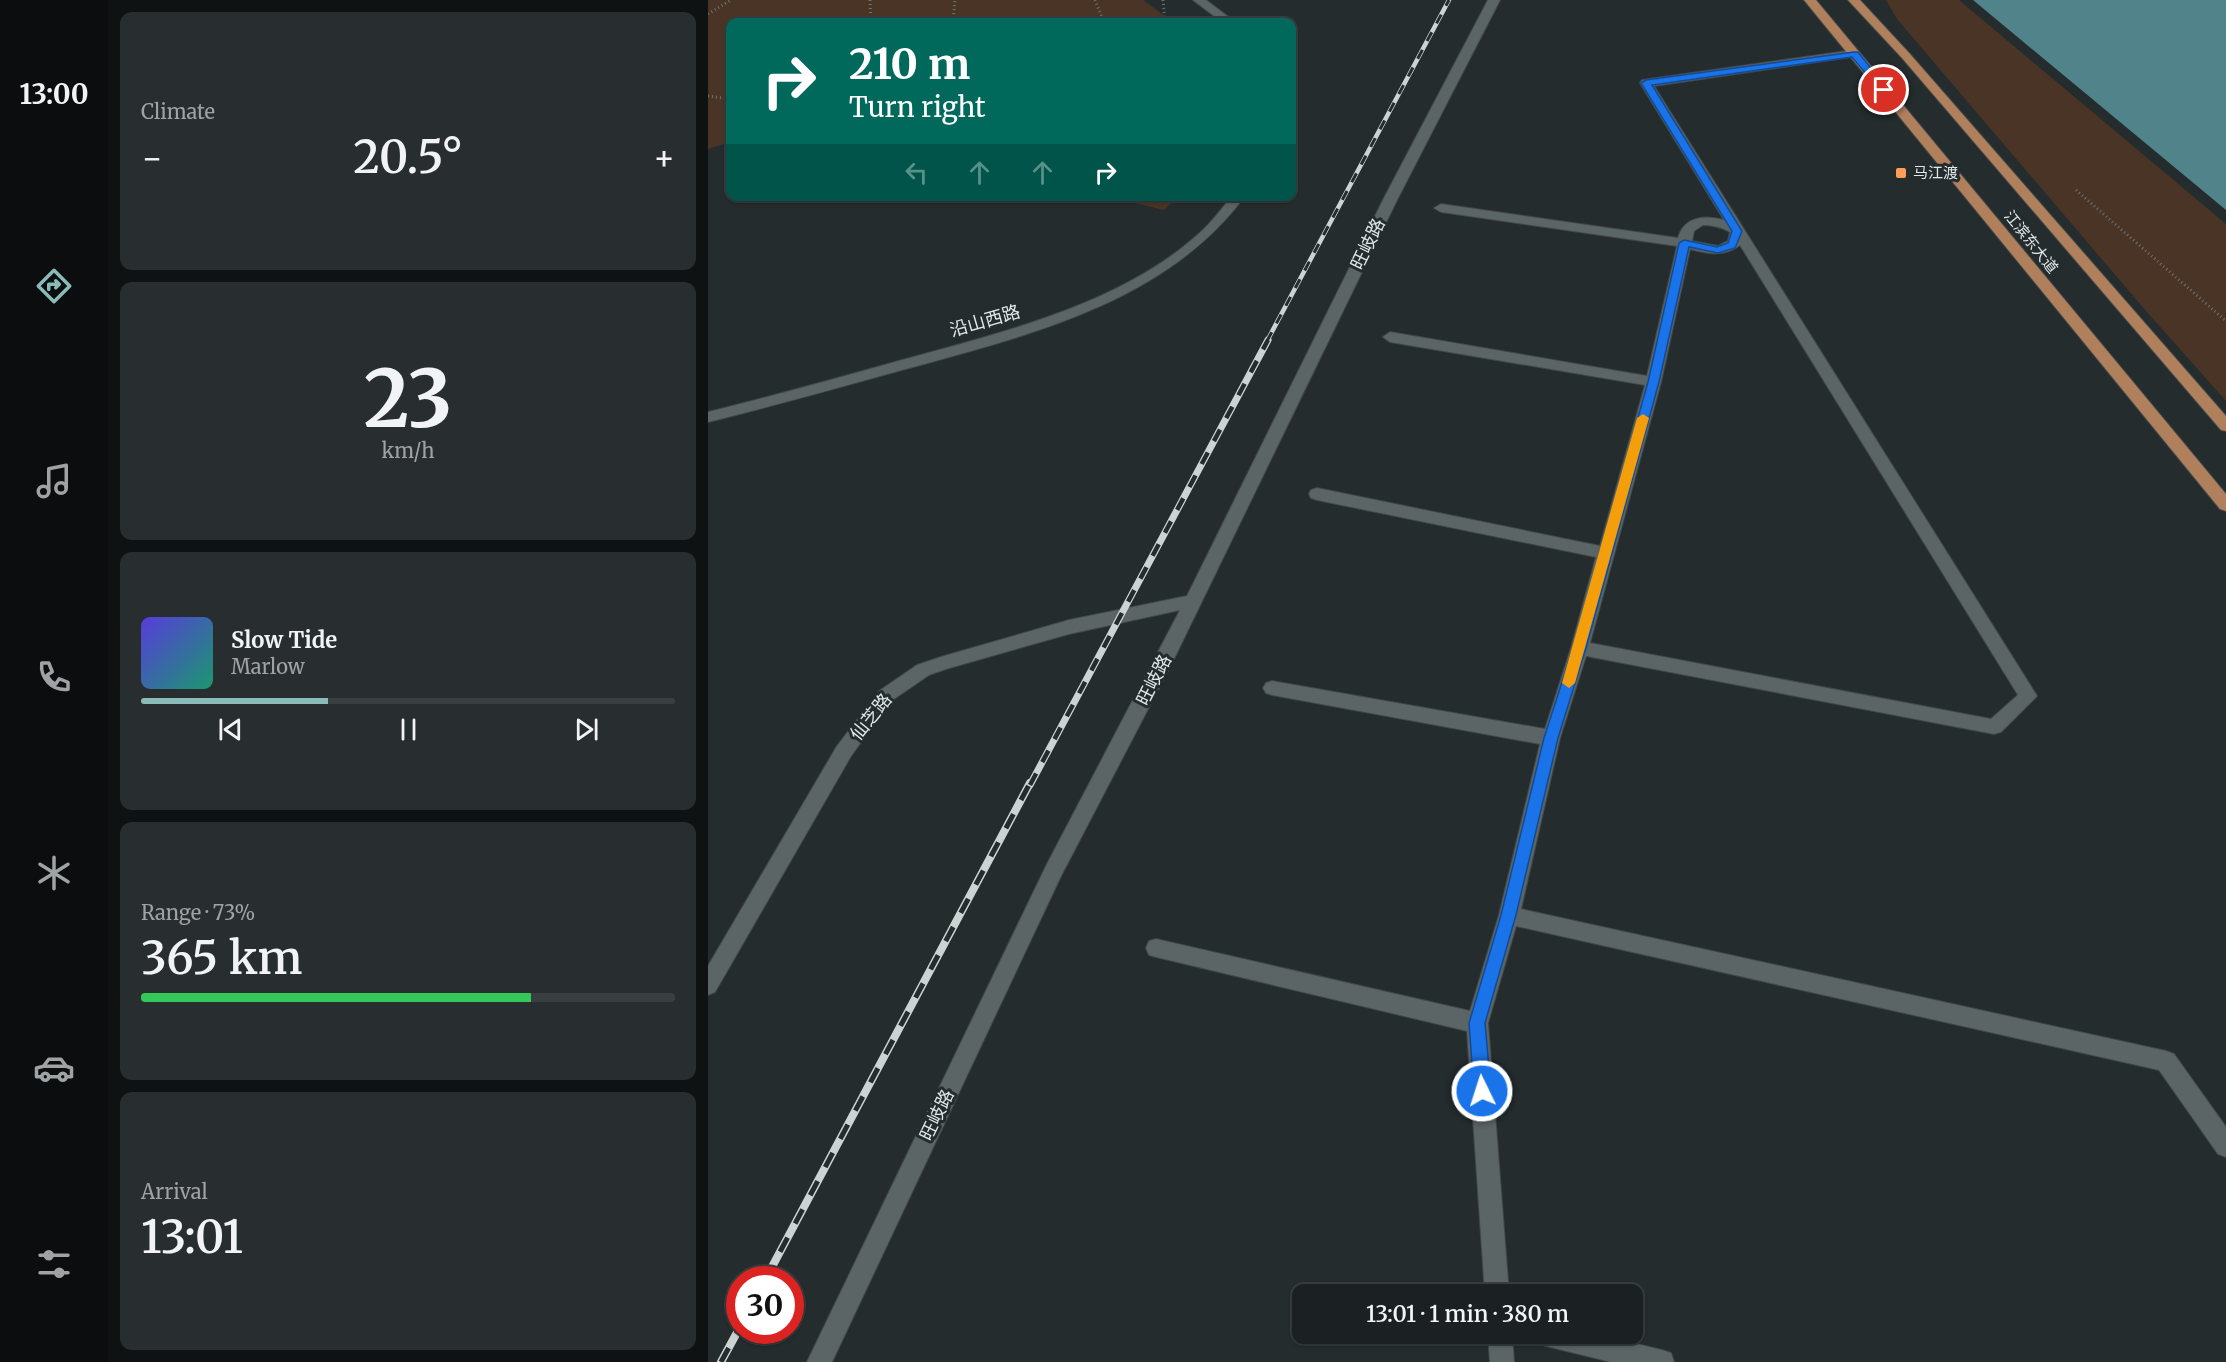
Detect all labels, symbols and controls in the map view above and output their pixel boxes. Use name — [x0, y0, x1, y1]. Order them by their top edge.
text: 210 m — [849, 38, 970, 90]
icon: right — [750, 42, 828, 120]
pin — [1858, 64, 1909, 115]
icon: arrive — [1867, 73, 1900, 106]
text: 13:00 — [19, 77, 89, 111]
text: Turn right — [849, 90, 986, 124]
text: Climate — [141, 99, 215, 124]
text: 20.5° — [353, 129, 463, 185]
text: − — [141, 138, 163, 179]
text: + — [653, 138, 675, 179]
icon: left — [900, 156, 933, 189]
icon: ahead — [963, 156, 996, 189]
icon: ahead — [1026, 156, 1059, 189]
icon: right — [1089, 156, 1122, 189]
place label: 马江渡 — [1913, 163, 1958, 182]
marker: 马江渡 — [1894, 166, 1908, 180]
street label: 江滨东大道 — [2000, 207, 2062, 277]
street label: 旺岐路 — [1345, 214, 1390, 273]
icon: directions — [33, 265, 75, 307]
street label: 沿山西路 — [947, 300, 1023, 341]
text: 23 — [364, 350, 452, 448]
text: km/h — [382, 438, 434, 463]
icon: music — [33, 460, 75, 502]
text: Slow Tide — [231, 626, 337, 654]
street label: 旺岐路 — [1131, 650, 1176, 709]
text: Marlow — [231, 654, 305, 679]
icon: phone — [33, 656, 75, 698]
street label: 仙芝路 — [845, 688, 897, 745]
icon: previous — [214, 713, 247, 746]
icon: pause — [392, 713, 425, 746]
icon: next — [570, 713, 603, 746]
icon: climate — [33, 852, 75, 894]
text: Range · 73% — [141, 900, 255, 925]
text: 365 km — [141, 930, 303, 986]
icon: car — [33, 1047, 75, 1089]
position arrow — [1450, 1059, 1514, 1123]
street label: 旺岐路 — [914, 1085, 959, 1144]
text: Arrival — [141, 1179, 208, 1204]
text: 13:01 — [141, 1209, 243, 1265]
icon: filters — [33, 1243, 75, 1285]
speed limit sign: 30 — [726, 1266, 804, 1344]
text: 13:01 · 1 min · 380 m — [1366, 1300, 1569, 1328]

